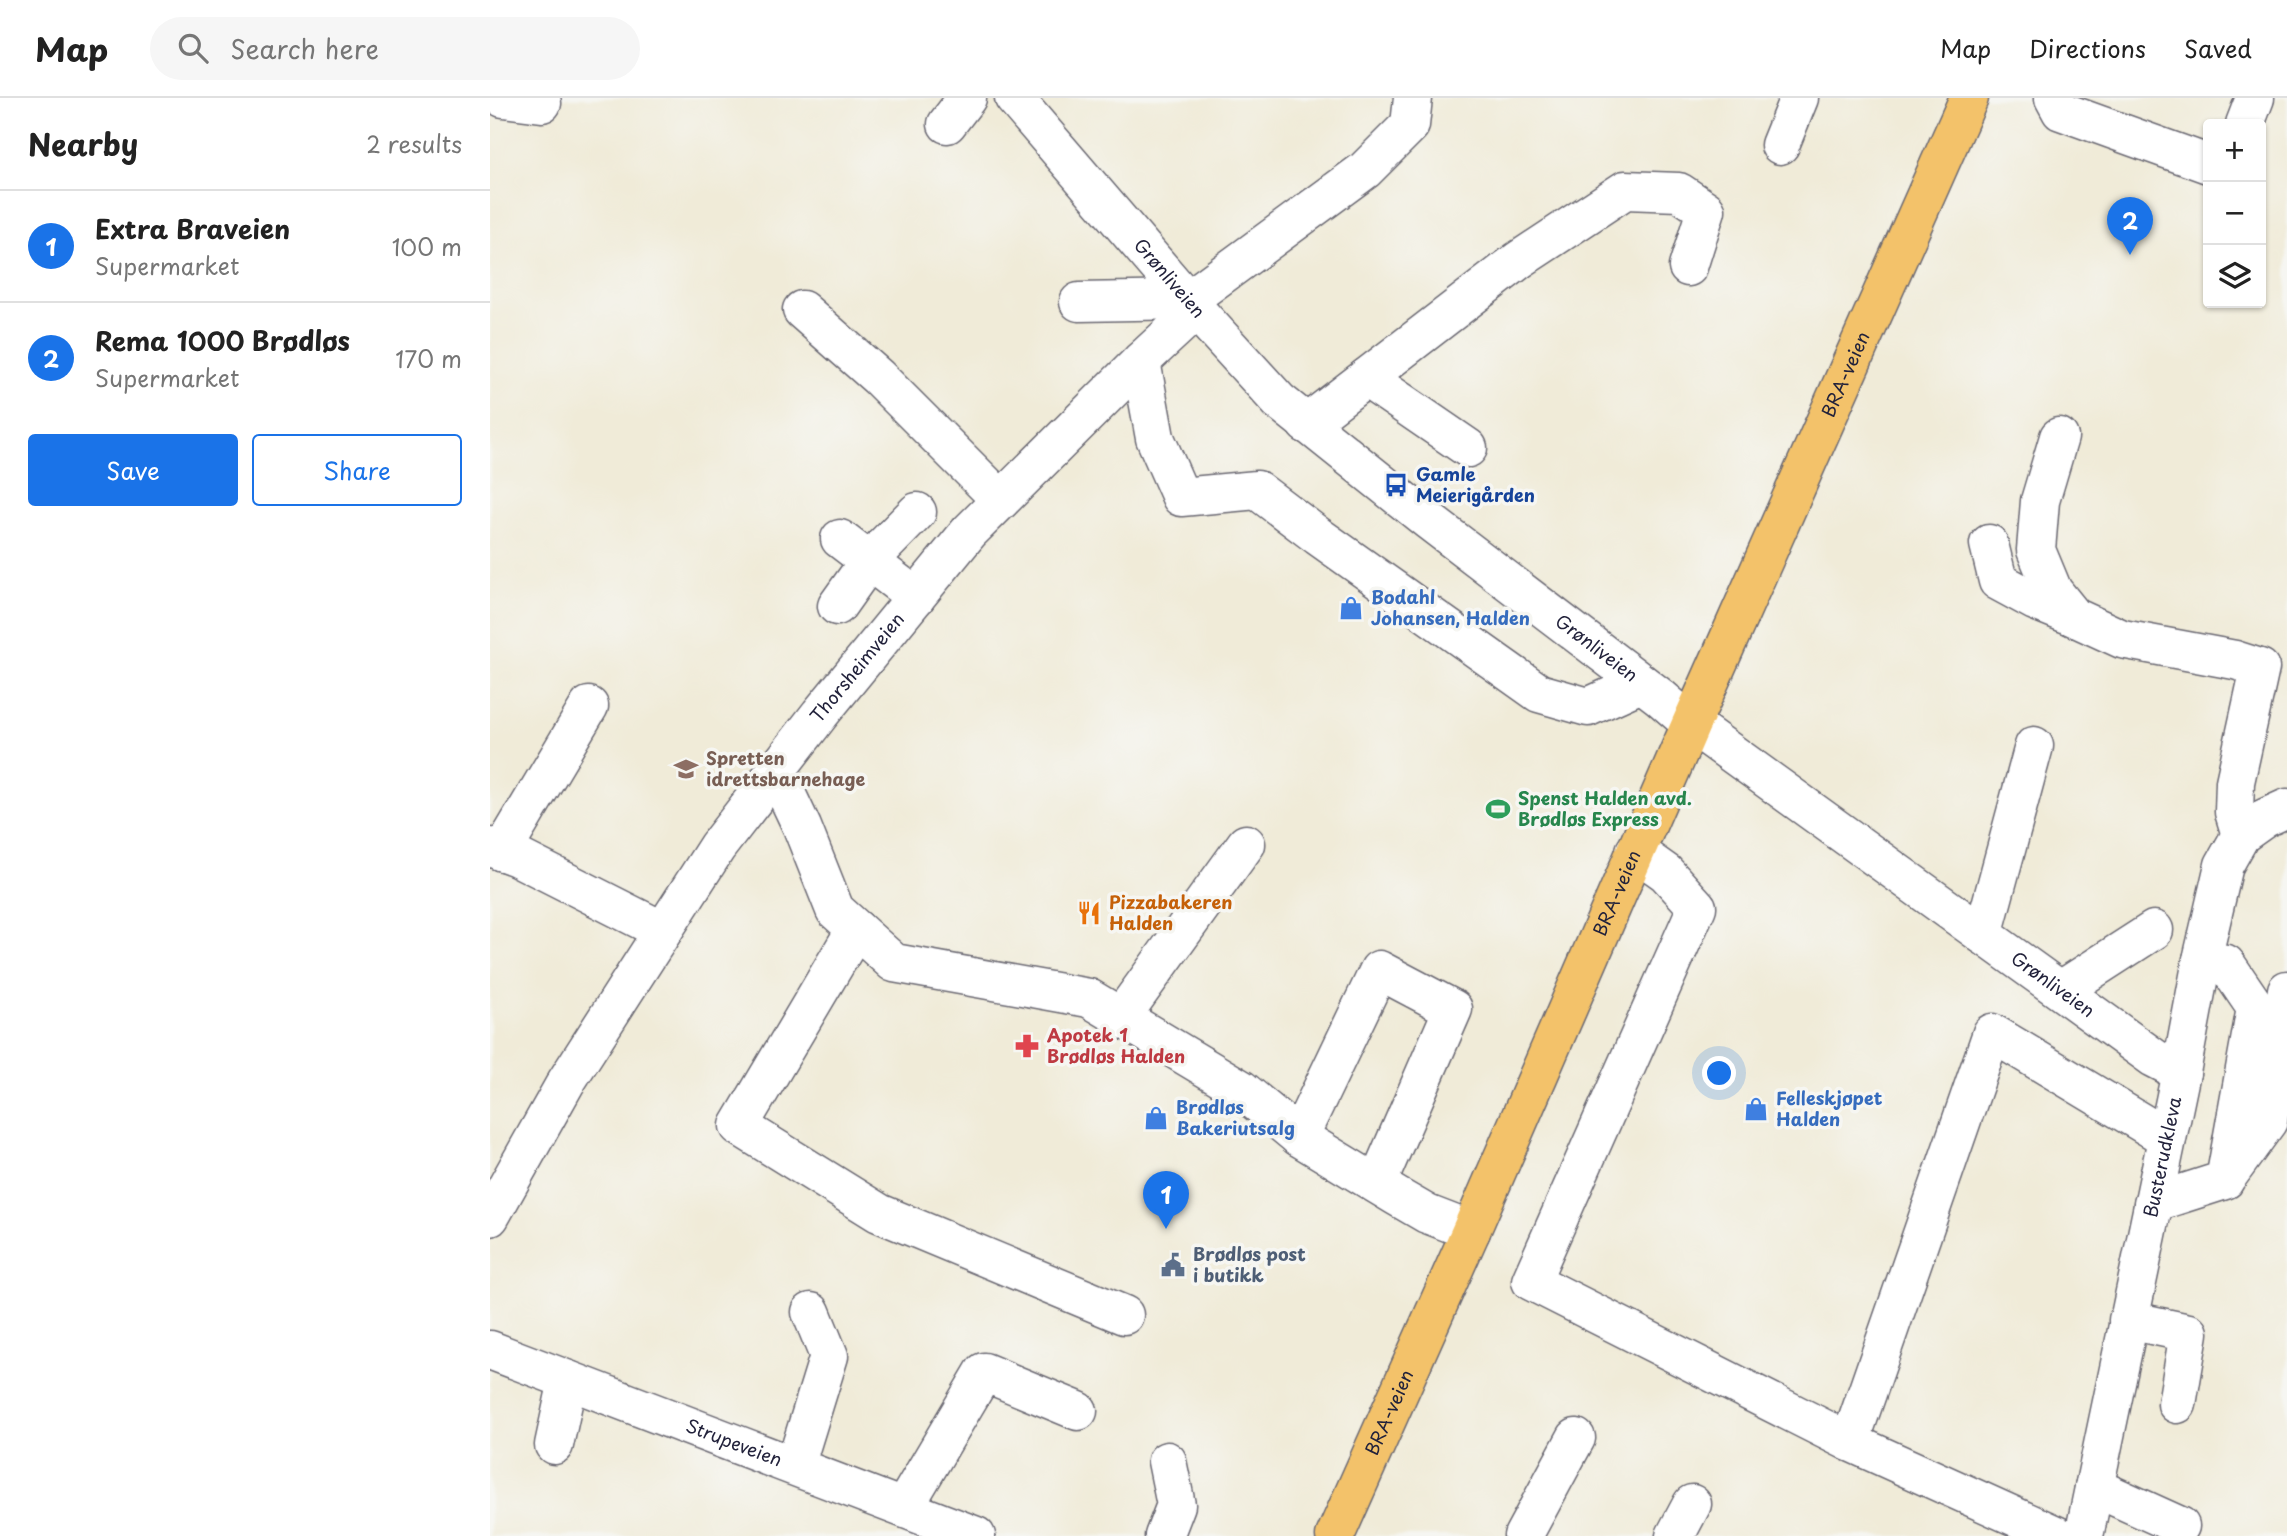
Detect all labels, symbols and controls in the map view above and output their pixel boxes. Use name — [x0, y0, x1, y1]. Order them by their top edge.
search box — [150, 17, 640, 80]
text: Map — [35, 23, 108, 73]
icon: search — [174, 29, 212, 67]
text: Search here — [230, 29, 379, 68]
text: Map — [1940, 30, 1991, 66]
text: Directions — [2029, 30, 2146, 66]
text: Saved — [2184, 30, 2252, 66]
map controls — [2203, 119, 2266, 308]
button: + — [2203, 119, 2266, 182]
text: Nearby — [28, 121, 138, 166]
text: 2 results — [366, 126, 462, 161]
button: − — [2203, 182, 2266, 245]
pin: 2 — [2107, 197, 2153, 255]
text: Extra Braveien — [95, 209, 290, 248]
text: 1 — [46, 229, 57, 264]
text: 100 m — [392, 229, 462, 264]
street label: Grønliveien — [1128, 232, 1212, 324]
button: layers — [2203, 245, 2266, 308]
text: Supermarket — [95, 248, 239, 283]
text: Rema 1000 Brødløs — [95, 321, 350, 360]
street label: BRA-veien — [1814, 327, 1876, 421]
text: 2 — [43, 341, 59, 376]
text: 170 m — [395, 341, 462, 376]
text: Supermarket — [95, 360, 239, 395]
button: Save — [28, 434, 238, 506]
button: Share — [252, 434, 462, 506]
place label: Gamle Meierigården — [1416, 460, 1535, 508]
bus stop icon: Gamle Meierigården — [1382, 471, 1410, 499]
place label: Bodahl Johansen, Halden — [1371, 583, 1530, 631]
shop icon: Bodahl Johansen, Halden — [1337, 594, 1365, 622]
street label: Thorsheimveien — [803, 606, 910, 728]
street label: Grønliveien — [1550, 607, 1644, 688]
place label: Spretten idrettsbarnehage — [706, 744, 866, 792]
school or university icon: Spretten idrettsbarnehage — [672, 755, 700, 783]
place label: Spenst Halden avd. Brødløs Express — [1518, 784, 1692, 832]
sports icon: Spenst Halden avd. Brødløs Express — [1484, 795, 1512, 823]
street label: BRA-veien — [1586, 846, 1647, 940]
place label: Pizzabakeren Halden — [1109, 888, 1232, 936]
restaurant icon: Pizzabakeren Halden — [1075, 899, 1103, 927]
street label: Grønliveien — [2006, 944, 2101, 1023]
place label: Apotek 1 Brødløs Halden — [1047, 1021, 1185, 1069]
pharmacy icon: Apotek 1 Brødløs Halden — [1013, 1032, 1041, 1060]
your location — [1702, 1056, 1736, 1090]
place label: Felleskjøpet Halden — [1776, 1084, 1883, 1132]
place label: Brødløs Bakeriutsalg — [1176, 1093, 1295, 1141]
street label: Busterudkleva — [2136, 1094, 2188, 1220]
shop icon: Felleskjøpet Halden — [1742, 1095, 1770, 1123]
shop icon: Brødløs Bakeriutsalg — [1142, 1104, 1170, 1132]
pin: 1 — [1143, 1171, 1189, 1229]
place label: Brødløs post i butikk — [1193, 1240, 1306, 1288]
public building icon: Brødløs post i butikk — [1159, 1251, 1187, 1279]
street label: BRA-veien — [1358, 1365, 1420, 1459]
street label: Strupeveien — [682, 1411, 786, 1473]

